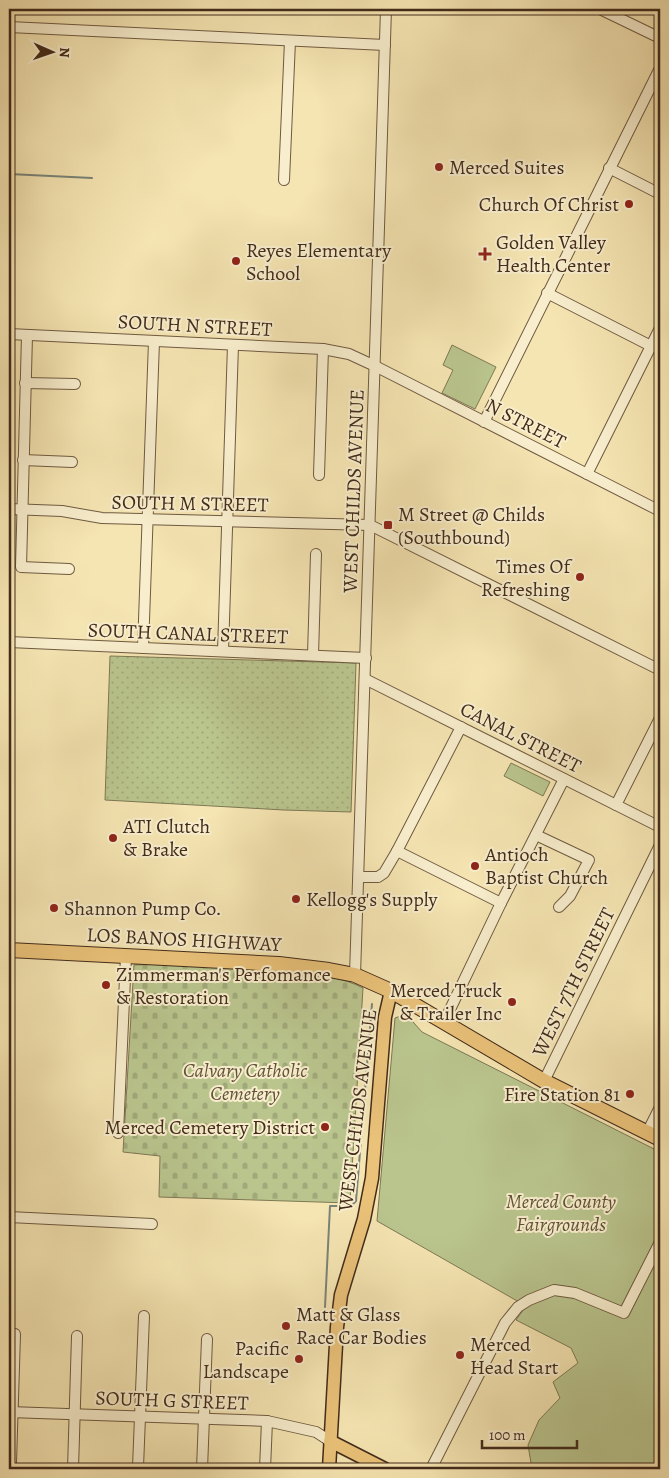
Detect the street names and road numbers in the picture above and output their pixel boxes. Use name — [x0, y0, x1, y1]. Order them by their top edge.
street label: SOUTH N STREET — [117, 308, 273, 343]
street label: WEST CHILDS AVENUE — [336, 389, 371, 594]
street label: N STREET — [481, 392, 571, 455]
street label: SOUTH M STREET — [111, 489, 269, 518]
street label: SOUTH CANAL STREET — [87, 617, 289, 650]
street label: CANAL STREET — [456, 695, 586, 780]
street label: WEST 7TH STREET — [525, 903, 621, 1062]
street label: LOS BANOS HIGHWAY — [86, 921, 283, 958]
street label: WEST CHILDS AVENUE — [332, 1007, 383, 1214]
street label: SOUTH G STREET — [95, 1384, 249, 1417]

